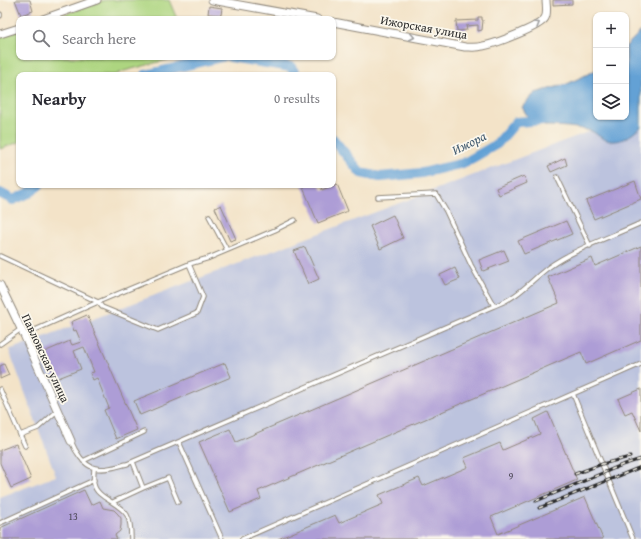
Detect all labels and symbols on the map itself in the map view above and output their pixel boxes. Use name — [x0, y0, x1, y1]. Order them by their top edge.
street label: Ижорская улица — [379, 11, 469, 43]
one-way arrow — [533, 22, 540, 29]
one-way arrow — [409, 33, 416, 41]
water label: Ижора — [449, 127, 489, 159]
street label: Павловская улица — [18, 311, 74, 405]
house number: 9 — [509, 469, 514, 484]
house number: 13 — [68, 509, 78, 524]

